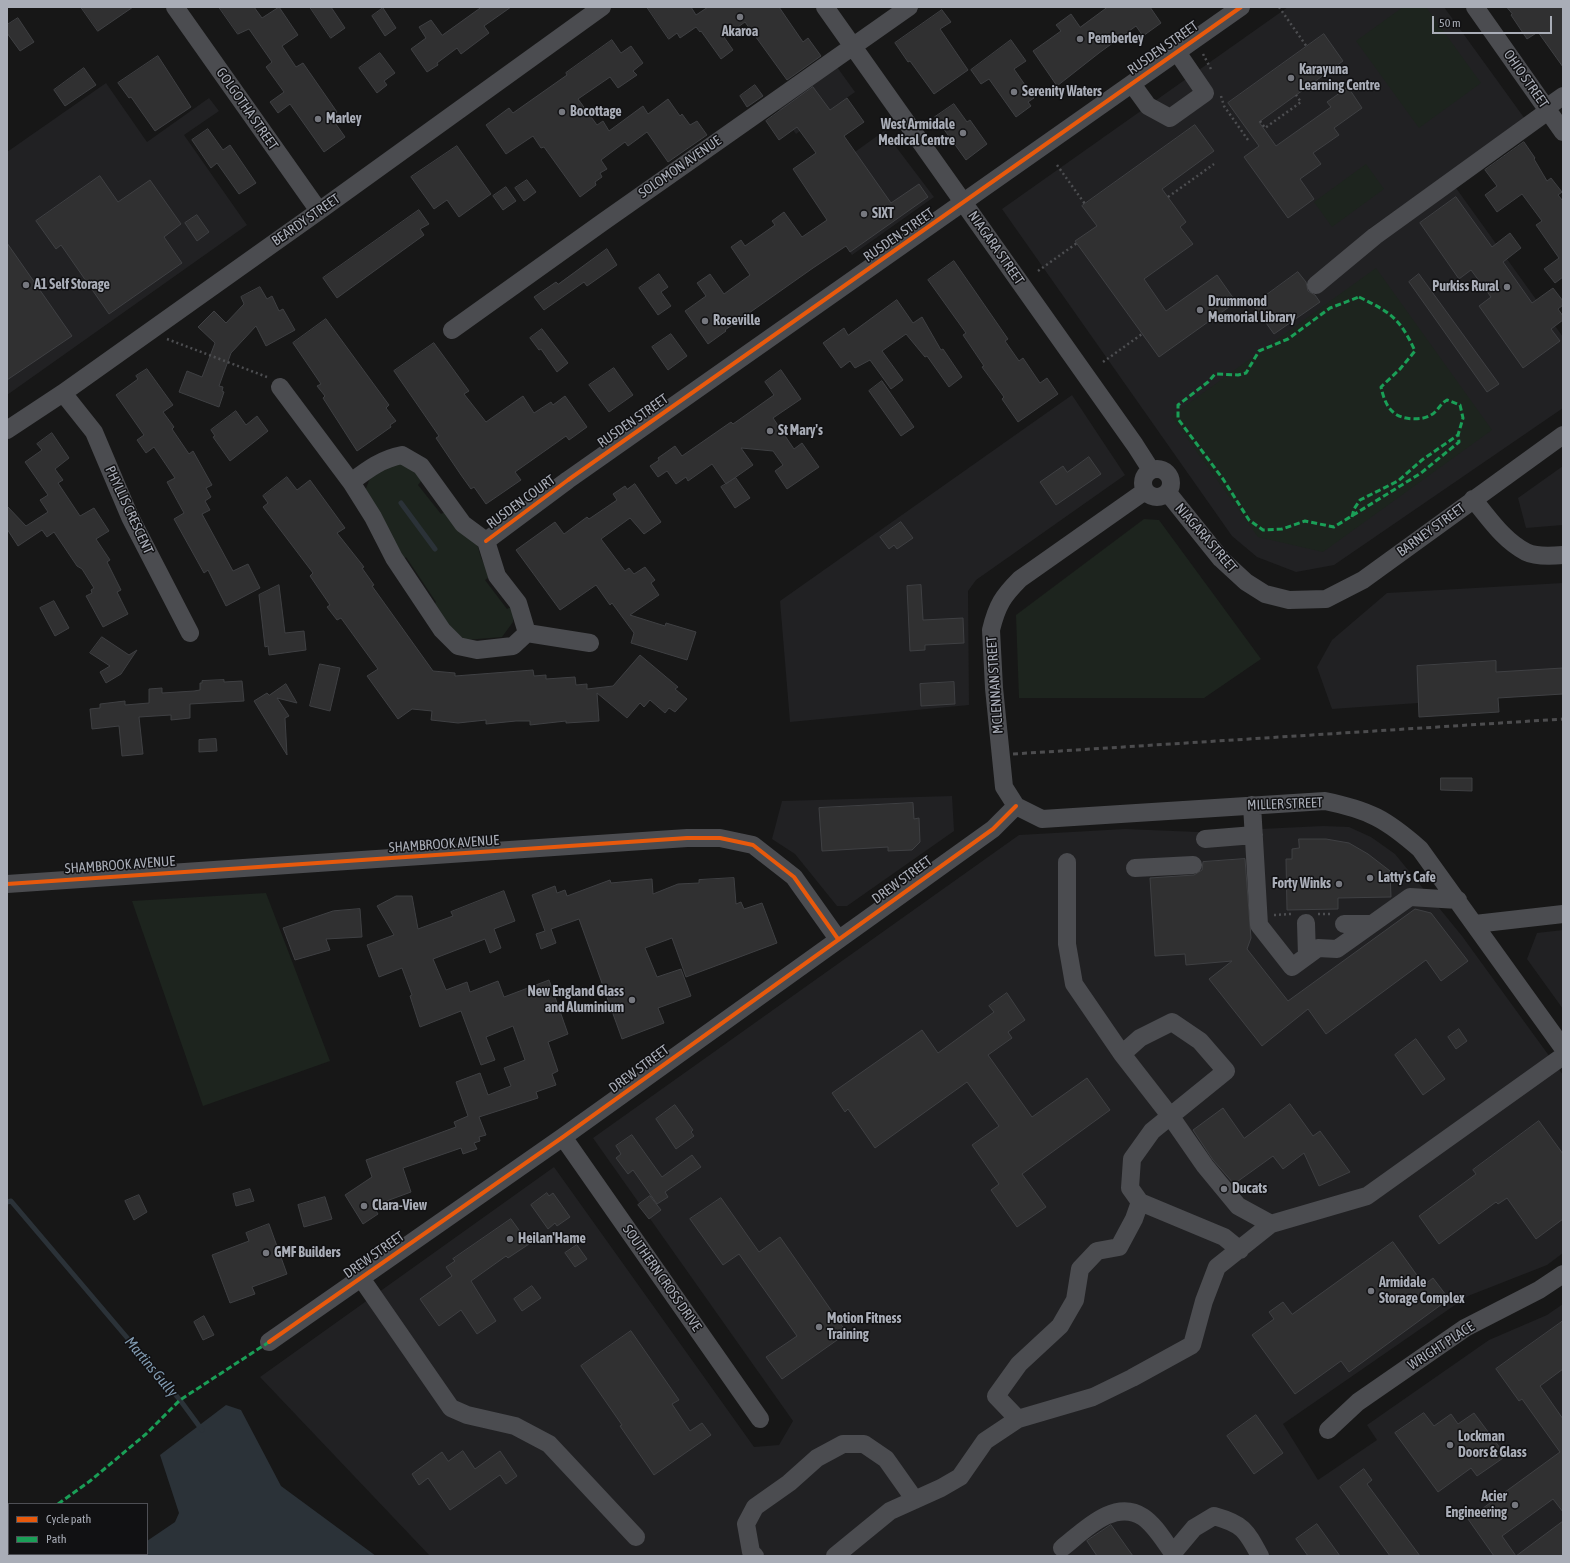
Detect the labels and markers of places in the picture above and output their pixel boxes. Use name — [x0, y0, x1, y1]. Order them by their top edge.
marker: Akaroa — [735, 12, 745, 22]
place label: Akaroa — [722, 24, 758, 40]
place label: Pemberley — [1088, 31, 1144, 47]
marker: Pemberley — [1075, 34, 1085, 44]
place label: Karayuna Learning Centre — [1299, 62, 1380, 94]
marker: Karayuna Learning Centre — [1286, 73, 1296, 83]
place label: Serenity Waters — [1022, 84, 1102, 100]
marker: Serenity Waters — [1009, 87, 1019, 97]
place label: Bocottage — [570, 104, 622, 120]
marker: Bocottage — [557, 107, 567, 117]
place label: Marley — [326, 111, 362, 127]
marker: Marley — [313, 114, 323, 124]
place label: West Armidale Medical Centre — [878, 117, 955, 150]
marker: West Armidale Medical Centre — [958, 128, 968, 138]
place label: SIXT — [872, 206, 894, 222]
marker: SIXT — [859, 209, 869, 219]
place label: A1 Self Storage — [34, 277, 110, 293]
place label: Purkiss Rural — [1432, 279, 1499, 295]
marker: A1 Self Storage — [21, 280, 31, 290]
marker: Purkiss Rural — [1502, 282, 1512, 292]
place label: Drummond Memorial Library — [1208, 294, 1295, 326]
marker: Drummond Memorial Library — [1195, 305, 1205, 315]
place label: Roseville — [713, 313, 760, 329]
marker: Roseville — [700, 316, 710, 326]
place label: St Mary's — [778, 423, 823, 439]
marker: St Mary's — [765, 426, 775, 436]
place label: Latty's Cafe — [1378, 870, 1436, 886]
marker: Latty's Cafe — [1365, 873, 1375, 883]
place label: Forty Winks — [1272, 876, 1331, 892]
marker: Forty Winks — [1334, 879, 1344, 889]
place label: New England Glass and Aluminium — [527, 984, 624, 1016]
marker: New England Glass and Aluminium — [627, 995, 637, 1005]
place label: Ducats — [1232, 1181, 1267, 1197]
marker: Ducats — [1219, 1184, 1229, 1194]
place label: Clara-View — [372, 1198, 427, 1214]
marker: Clara-View — [359, 1201, 369, 1211]
place label: Heilan'Hame — [518, 1231, 586, 1247]
marker: Heilan'Hame — [505, 1234, 515, 1244]
place label: GMF Builders — [274, 1245, 341, 1261]
marker: GMF Builders — [261, 1248, 271, 1258]
place label: Armidale Storage Complex — [1379, 1275, 1465, 1308]
marker: Armidale Storage Complex — [1366, 1286, 1376, 1296]
place label: Motion Fitness Training — [827, 1311, 901, 1344]
marker: Motion Fitness Training — [814, 1322, 824, 1332]
place label: Lockman Doors & Glass — [1458, 1429, 1527, 1462]
marker: Lockman Doors & Glass — [1445, 1440, 1455, 1450]
place label: Acier Engineering — [1445, 1489, 1507, 1522]
marker: Acier Engineering — [1510, 1500, 1520, 1510]

